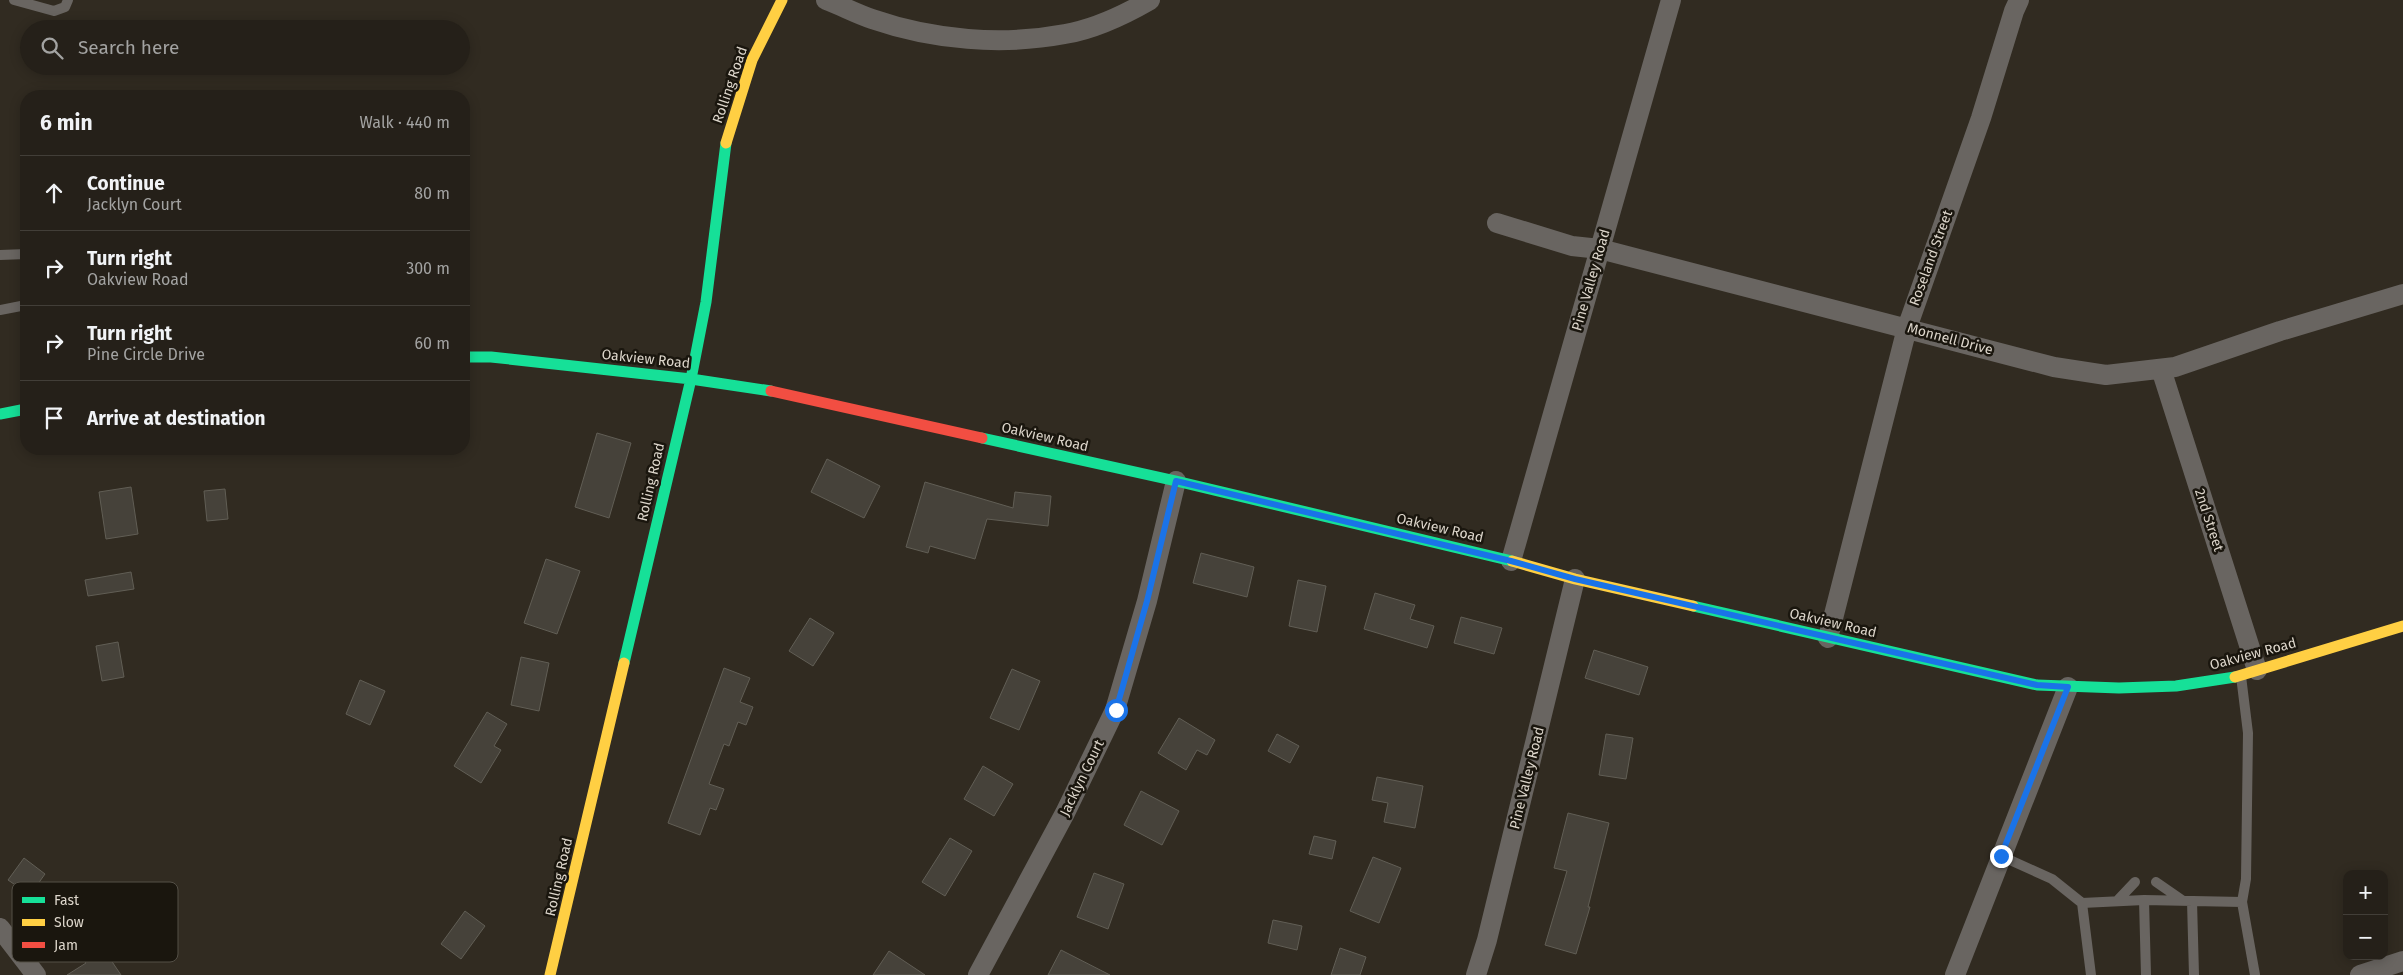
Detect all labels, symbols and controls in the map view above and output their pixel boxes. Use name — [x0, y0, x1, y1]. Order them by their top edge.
search box — [20, 20, 470, 75]
icon: search — [38, 34, 66, 62]
text: Search here — [78, 36, 179, 59]
street label: Rolling Road — [709, 44, 751, 126]
text: 6 min — [40, 110, 93, 136]
text: Walk · 440 m — [360, 113, 450, 132]
text: Continue — [87, 172, 165, 195]
icon: ahead — [40, 179, 68, 207]
text: 80 m — [414, 184, 450, 203]
text: Jacklyn Court — [87, 195, 182, 214]
street label: Roseland Street — [1906, 207, 1956, 308]
street label: Pine Valley Road — [1568, 227, 1614, 333]
text: Turn right — [87, 247, 172, 270]
icon: right — [40, 254, 68, 282]
text: 300 m — [406, 259, 450, 278]
text: Oakview Road — [87, 270, 189, 289]
street label: Monnell Drive — [1905, 319, 1995, 359]
text: Turn right — [87, 322, 172, 345]
icon: right — [40, 329, 68, 357]
text: 60 m — [415, 334, 450, 353]
text: Pine Circle Drive — [87, 345, 205, 364]
street label: Oakview Road — [601, 346, 691, 372]
icon: arrive — [40, 404, 68, 432]
text: Arrive at destination — [87, 407, 266, 430]
street label: Oakview Road — [1000, 419, 1090, 455]
street label: Rolling Road — [634, 441, 668, 523]
street label: 2nd Street — [2191, 486, 2227, 555]
street label: Oakview Road — [1395, 510, 1485, 546]
street label: Oakview Road — [1788, 605, 1878, 641]
street label: Oakview Road — [2208, 634, 2298, 674]
route start — [1105, 699, 1128, 722]
street label: Pine Valley Road — [1506, 725, 1548, 831]
street label: Jacklyn Court — [1056, 736, 1108, 819]
street label: Rolling Road — [542, 836, 576, 918]
route end — [1990, 845, 2013, 868]
map controls — [2343, 870, 2388, 960]
button: + — [2343, 870, 2388, 915]
legend — [12, 882, 178, 962]
text: Fast — [54, 892, 80, 909]
text: Slow — [54, 914, 84, 931]
button: − — [2343, 915, 2388, 960]
text: Jam — [54, 937, 78, 954]

